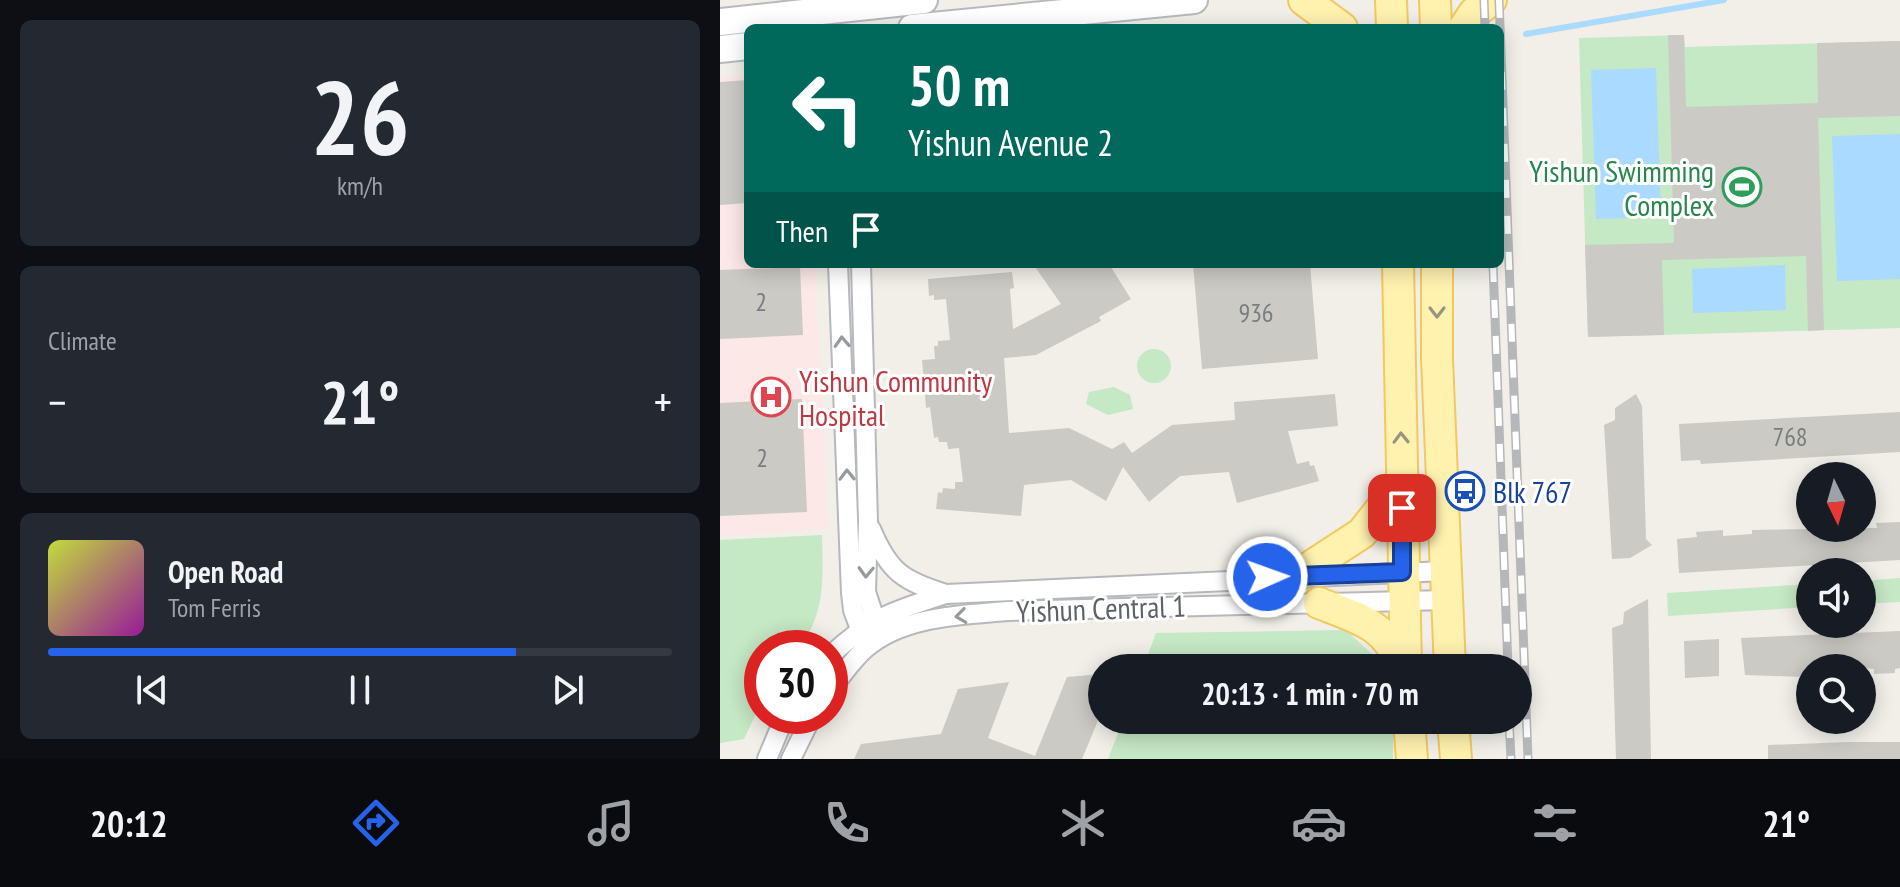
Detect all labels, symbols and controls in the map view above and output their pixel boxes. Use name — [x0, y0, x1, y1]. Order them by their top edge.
text: 26 — [310, 49, 410, 184]
text: 50 m — [908, 49, 1010, 121]
icon: left — [776, 56, 880, 160]
text: Yishun Avenue 2 — [908, 119, 1113, 166]
place label: Yishun Swimming Complex — [1529, 151, 1714, 224]
sports icon: Yishun Swimming Complex — [1721, 166, 1763, 208]
text: km/h — [337, 169, 383, 202]
icon: arrive — [844, 208, 888, 252]
text: Then — [776, 211, 828, 250]
house number: 2 — [755, 285, 767, 318]
house number: 936 — [1238, 296, 1274, 329]
one-way arrow — [1428, 306, 1446, 319]
text: Climate — [48, 324, 117, 357]
one-way arrow — [833, 335, 850, 348]
place label: Yishun Community Hospital — [799, 361, 993, 434]
text: 21° — [320, 363, 400, 441]
text: − — [48, 373, 66, 430]
text: + — [654, 373, 672, 430]
hospital icon: Yishun Community Hospital — [750, 376, 792, 418]
house number: 768 — [1772, 420, 1808, 453]
one-way arrow — [1392, 431, 1410, 444]
house number: 2 — [756, 441, 768, 474]
north arrow — [1796, 462, 1876, 542]
map controls — [1796, 462, 1876, 734]
one-way arrow — [838, 468, 856, 481]
bus stop icon: Blk 767 — [1444, 470, 1486, 512]
place label: Blk 767 — [1493, 472, 1572, 511]
pin — [1368, 474, 1436, 542]
icon: arrive — [1380, 486, 1424, 530]
position arrow — [1225, 535, 1309, 619]
text: Open Road — [168, 552, 283, 591]
button: sound — [1796, 558, 1876, 638]
one-way arrow — [858, 566, 875, 579]
street label: Yishun Central 1 — [1015, 586, 1187, 630]
text: Tom Ferris — [168, 591, 261, 624]
one-way arrow — [954, 607, 967, 624]
speed limit sign: 30 — [744, 630, 848, 734]
button: search — [1796, 654, 1876, 734]
icon: previous — [130, 668, 174, 712]
icon: pause — [338, 668, 382, 712]
icon: next — [546, 668, 590, 712]
text: 20:13 · 1 min · 70 m — [1201, 674, 1419, 713]
icon: directions — [348, 795, 404, 851]
icon: music — [583, 795, 639, 851]
icon: phone — [819, 795, 875, 851]
icon: climate — [1055, 795, 1111, 851]
icon: car — [1291, 795, 1347, 851]
icon: filters — [1527, 795, 1583, 851]
text: 20:12 — [90, 800, 168, 847]
text: 21° — [1762, 800, 1810, 847]

